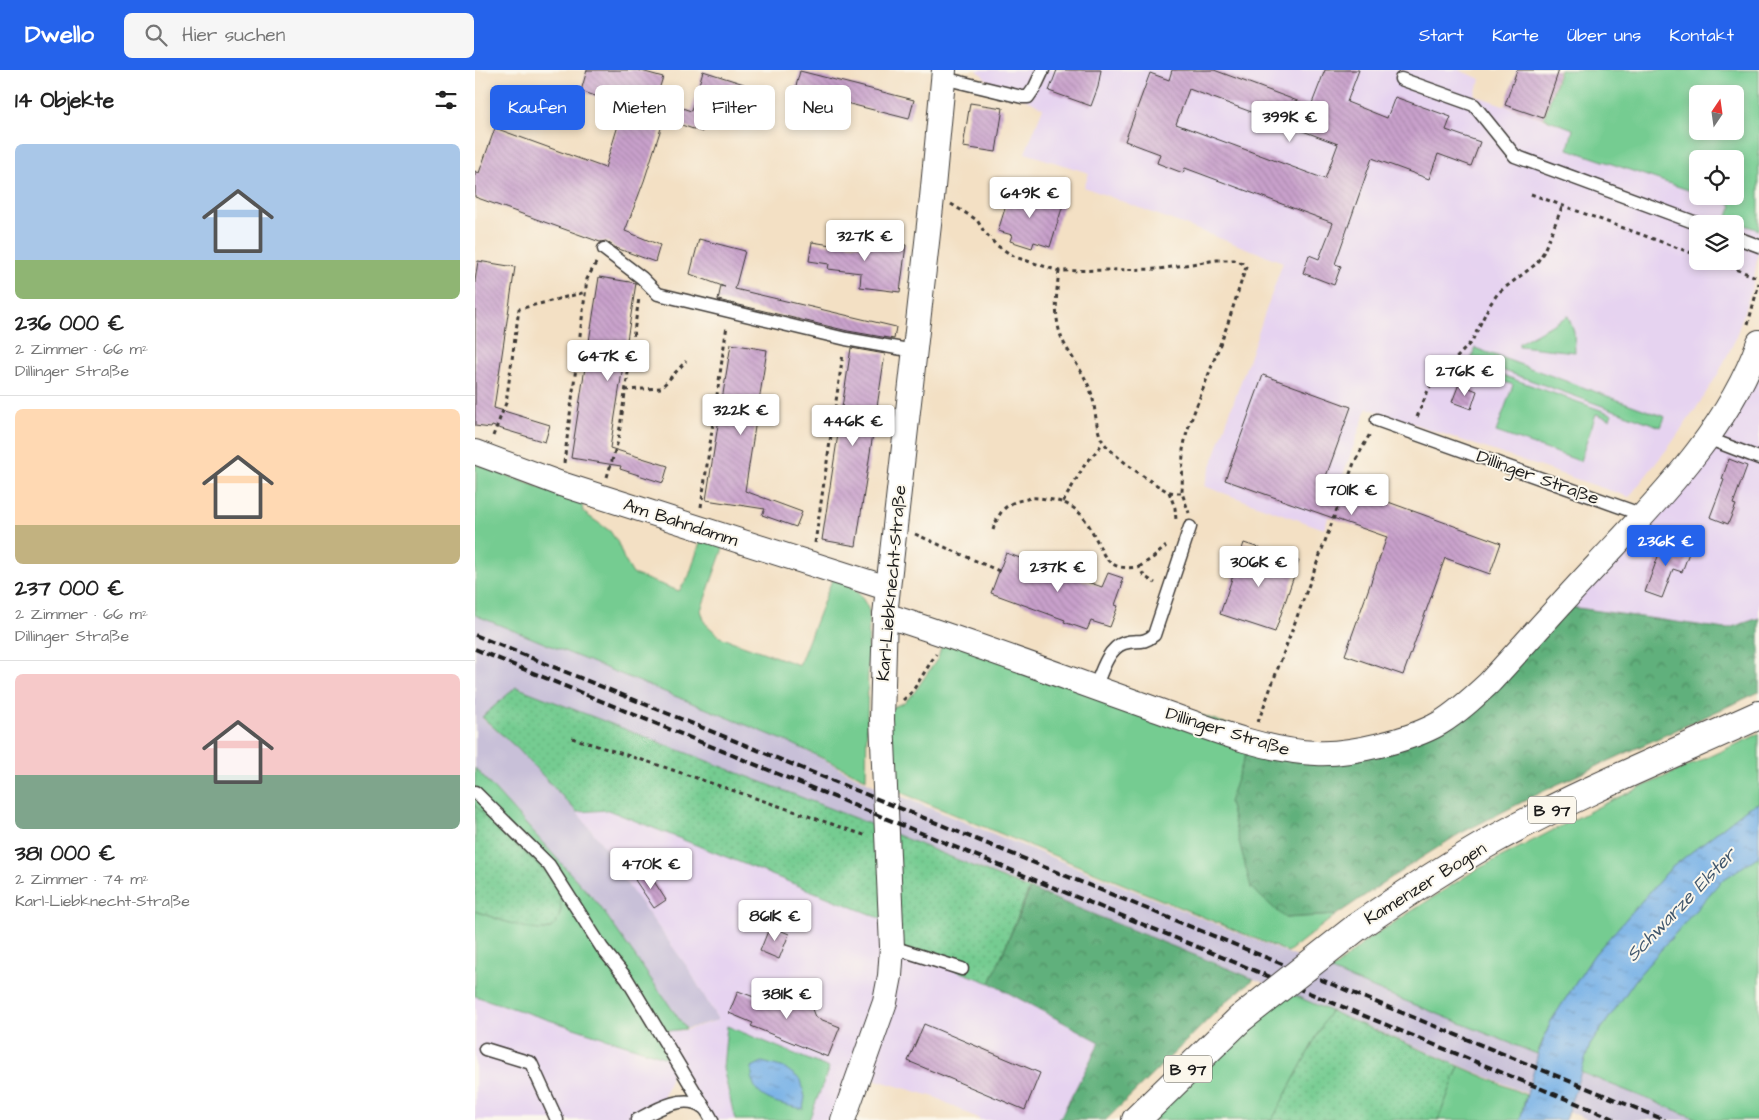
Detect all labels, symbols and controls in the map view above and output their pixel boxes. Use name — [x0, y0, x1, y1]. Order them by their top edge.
search box — [124, 13, 474, 58]
text: Dwello — [25, 18, 94, 52]
icon: search — [142, 21, 170, 49]
text: Hier suchen — [182, 22, 285, 49]
text: Start — [1419, 23, 1464, 48]
text: Karte — [1492, 23, 1539, 48]
text: Über uns — [1567, 23, 1641, 48]
text: Kontakt — [1669, 23, 1734, 48]
chip: Kaufen — [490, 85, 585, 130]
chip: Mieten — [595, 85, 684, 130]
chip: Filter — [694, 85, 775, 130]
chip: Neu — [785, 85, 851, 130]
north arrow — [1689, 85, 1744, 140]
map controls — [1689, 85, 1744, 270]
text: 14 Objekte — [15, 86, 114, 115]
icon: filters — [432, 86, 460, 114]
pin: 399K € — [1249, 100, 1331, 143]
text: 399K € — [1262, 106, 1318, 128]
button: locate — [1689, 150, 1744, 205]
icon: home — [193, 176, 283, 266]
pin: 649K € — [989, 176, 1071, 219]
text: 649K € — [1001, 182, 1059, 204]
button: layers — [1689, 215, 1744, 270]
pin: 327K € — [824, 220, 906, 262]
text: 327K € — [837, 225, 893, 247]
text: 236 000 € — [15, 309, 124, 338]
text: 2 Zimmer · 66 m² — [15, 338, 148, 360]
pin: 647K € — [567, 340, 649, 382]
text: 647K € — [578, 345, 638, 367]
pin: 276K € — [1424, 354, 1506, 397]
text: Dillinger Straße — [15, 360, 129, 382]
text: 276K € — [1436, 360, 1494, 382]
pin: 322K € — [700, 394, 782, 436]
text: 322K € — [713, 399, 769, 421]
pin: 446K € — [812, 404, 894, 447]
text: 446K € — [823, 410, 883, 432]
icon: home — [193, 442, 283, 532]
street label: Dillinger Straße — [1473, 444, 1603, 512]
pin: 701K € — [1311, 474, 1393, 516]
text: 701K € — [1327, 479, 1377, 501]
street label: Karl-Liebknecht-Straße — [870, 484, 913, 682]
street label: Am Bahndamm — [620, 492, 741, 553]
pin: 236K € — [1625, 524, 1707, 567]
text: 236K € — [1638, 530, 1694, 552]
pin: 306K € — [1218, 546, 1300, 588]
pin: 237K € — [1017, 550, 1099, 593]
text: 306K € — [1230, 551, 1288, 573]
text: 237K € — [1030, 556, 1086, 578]
text: 237 000 € — [15, 574, 124, 603]
text: 2 Zimmer · 66 m² — [15, 603, 148, 625]
text: Dillinger Straße — [15, 625, 129, 647]
street label: Dillinger Straße — [1163, 701, 1293, 763]
icon: home — [193, 707, 283, 797]
road number: B 97 — [1528, 796, 1576, 824]
street label: Kamenzer Bogen — [1359, 836, 1492, 932]
text: 381 000 € — [15, 839, 115, 868]
water label: Schwarze Elster — [1620, 840, 1744, 968]
pin: 470K € — [610, 848, 692, 890]
text: 470K € — [621, 853, 681, 875]
text: 2 Zimmer · 74 m² — [15, 868, 149, 890]
text: Karl-Liebknecht-Straße — [15, 890, 190, 912]
pin: 861K € — [734, 900, 816, 942]
text: 861K € — [749, 905, 801, 927]
pin: 381K € — [746, 978, 828, 1020]
text: 381K € — [762, 983, 812, 1005]
road number: B 97 — [1164, 1056, 1212, 1082]

